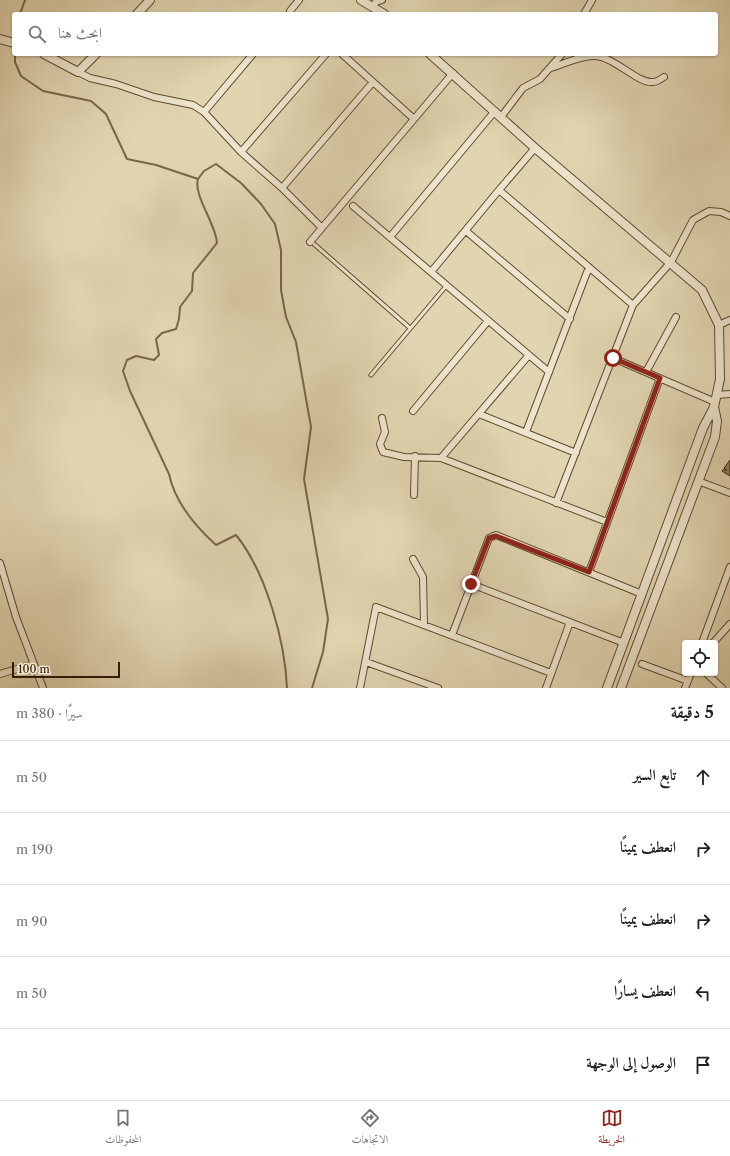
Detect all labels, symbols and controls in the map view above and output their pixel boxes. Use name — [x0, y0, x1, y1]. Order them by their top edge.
search box — [12, 12, 718, 56]
icon: search — [26, 23, 48, 45]
text: ابحث هنا — [58, 23, 102, 42]
route start — [604, 349, 622, 367]
route end — [462, 575, 480, 593]
map controls — [682, 640, 718, 676]
button: locate — [682, 640, 718, 676]
scale bar — [12, 660, 120, 679]
text: 100 m — [18, 662, 50, 676]
text: 5 دقيقة — [671, 702, 714, 722]
text: سيرًا · 380 m — [16, 705, 83, 721]
text: تابع السير — [633, 765, 676, 784]
icon: ahead — [692, 766, 714, 788]
text: 50 m — [16, 769, 47, 785]
text: انعطف يمينًا — [620, 837, 676, 856]
icon: right — [692, 838, 714, 860]
text: 190 m — [16, 841, 53, 857]
text: انعطف يمينًا — [620, 909, 676, 928]
icon: right — [692, 910, 714, 932]
text: 90 m — [16, 913, 47, 929]
text: انعطف يسارًا — [614, 981, 676, 1000]
icon: left — [692, 982, 714, 1004]
text: 50 m — [16, 985, 47, 1001]
text: الوصول إلى الوجهة — [586, 1053, 676, 1072]
icon: arrive — [692, 1054, 714, 1076]
tab: المحفوظات — [105, 1107, 141, 1150]
tab: الاتجاهات — [351, 1107, 388, 1150]
tab: الخريطة — [598, 1107, 625, 1150]

